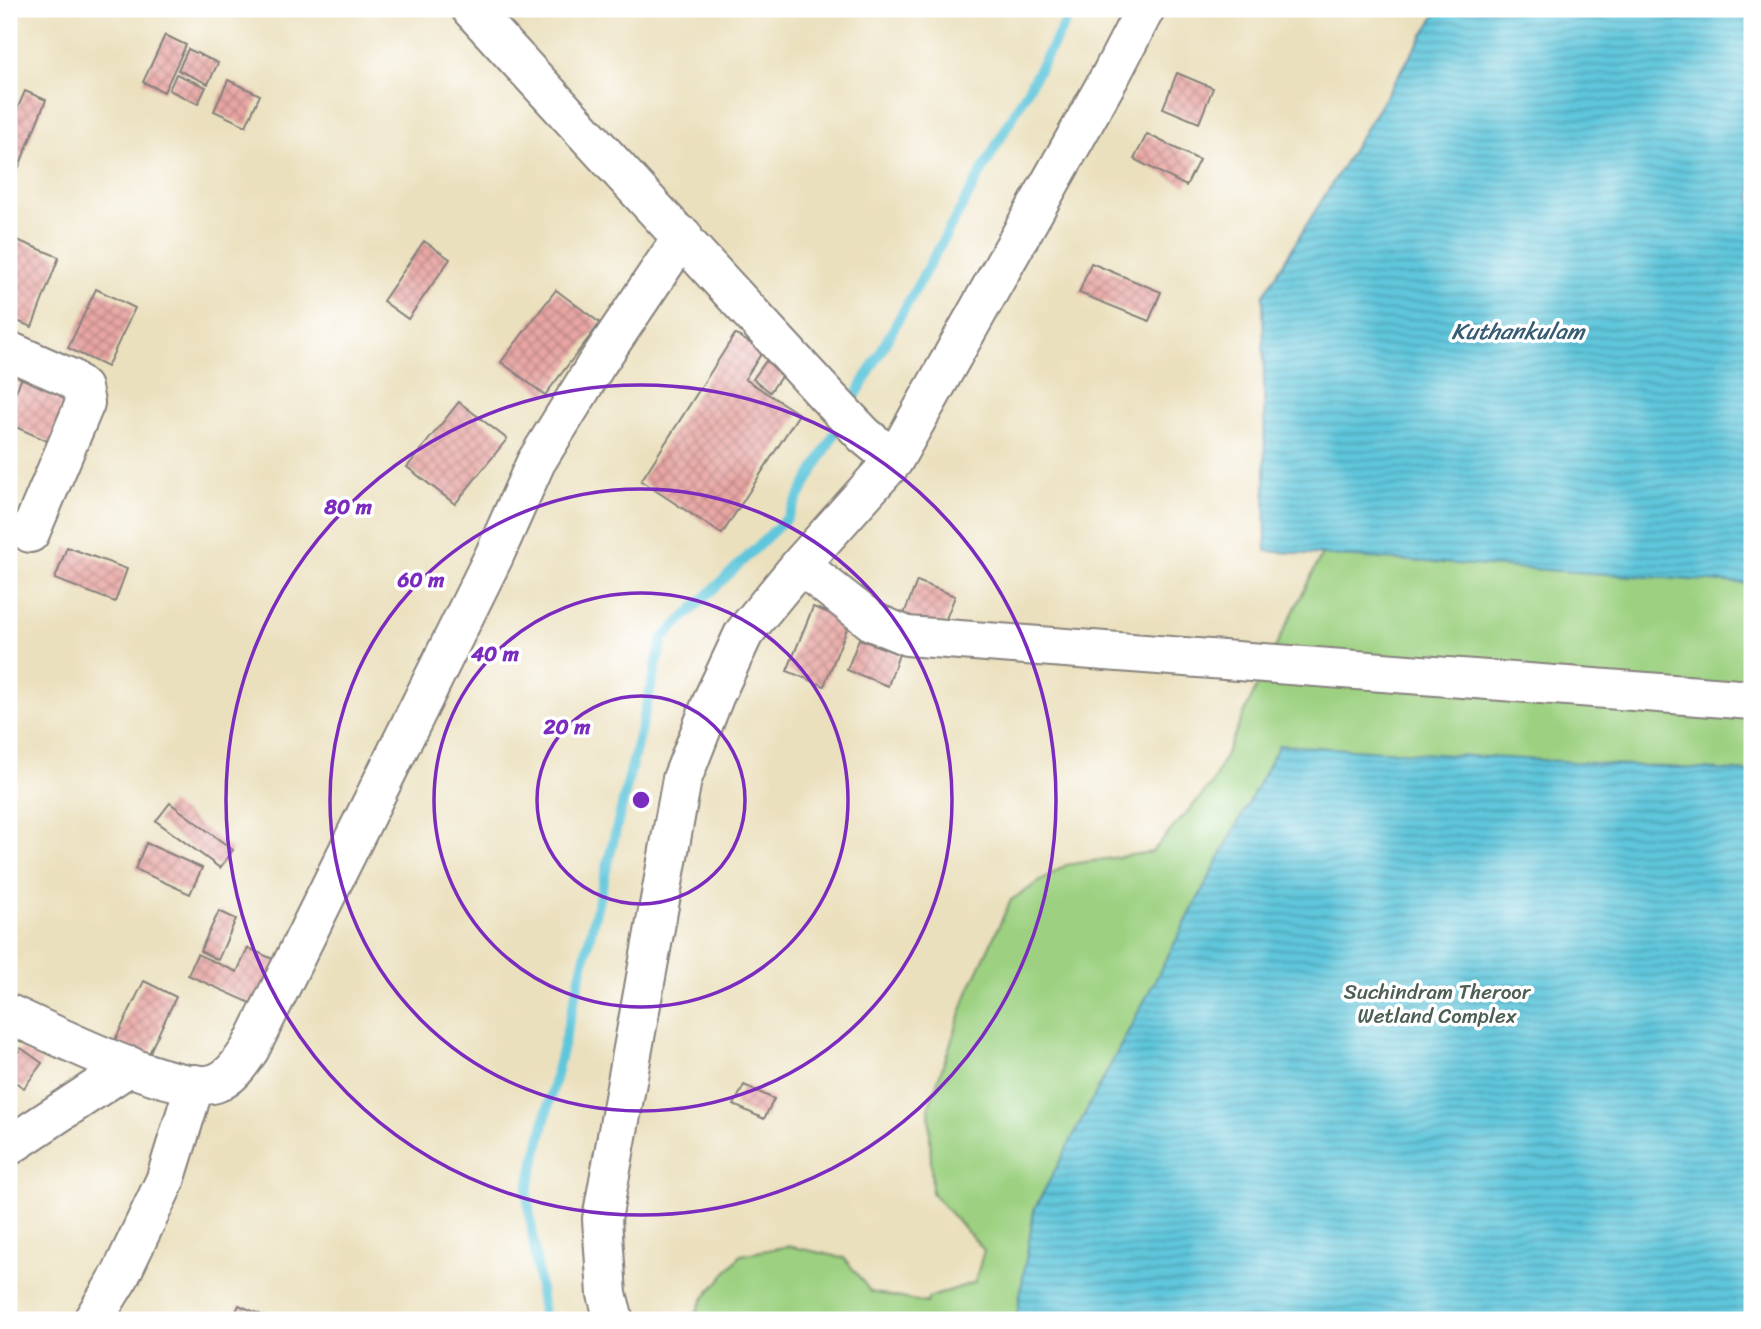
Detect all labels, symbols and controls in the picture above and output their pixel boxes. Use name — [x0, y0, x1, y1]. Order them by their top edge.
water label: Kuthankulam — [1452, 311, 1587, 352]
text: 80 m — [323, 488, 373, 526]
text: 60 m — [397, 561, 445, 599]
text: 40 m — [470, 635, 520, 673]
text: 20 m — [543, 708, 591, 746]
centre of rings — [629, 788, 653, 812]
park label: Suchindram Theroor Wetland Complex — [1344, 973, 1532, 1035]

